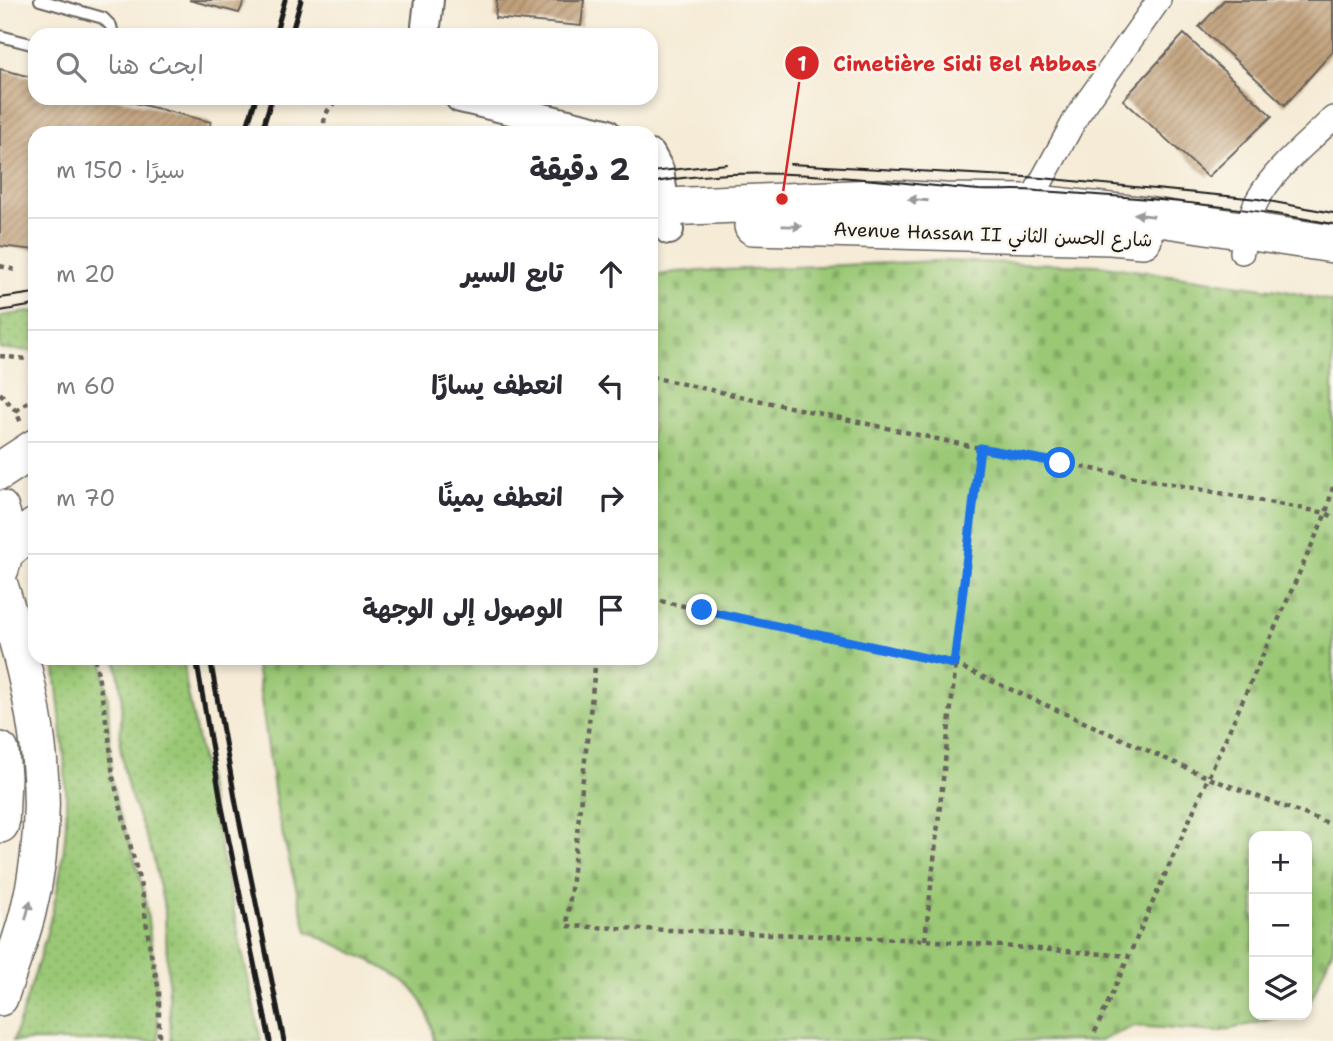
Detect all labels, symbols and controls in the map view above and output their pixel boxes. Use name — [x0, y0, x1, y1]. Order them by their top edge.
search box — [28, 28, 658, 105]
callout: Cimetière Sidi Bel Abbas — [784, 42, 1111, 84]
text: ابحث هنا — [108, 47, 204, 82]
icon: search — [52, 48, 90, 86]
text: 1 — [797, 50, 807, 78]
text: Cimetière Sidi Bel Abbas — [833, 50, 1097, 78]
text: 2 دقيقة — [529, 149, 630, 190]
text: سيرًا · 150 m — [56, 155, 185, 185]
one-way arrow — [906, 194, 928, 205]
one-way arrow — [1133, 210, 1155, 221]
street label: Avenue Hassan II شارع الحسن الثاني — [833, 216, 1153, 257]
one-way arrow — [782, 221, 804, 232]
text: تابع السير — [461, 255, 563, 290]
icon: ahead — [592, 255, 630, 293]
text: 20 m — [56, 259, 115, 289]
text: انعطف يسارًا — [431, 367, 563, 402]
icon: left — [592, 367, 630, 405]
text: 60 m — [56, 371, 115, 401]
route start — [1044, 447, 1075, 478]
text: انعطف يمينًا — [438, 479, 563, 514]
icon: right — [592, 479, 630, 517]
text: 70 m — [56, 483, 115, 513]
text: الوصول إلى الوجهة — [362, 591, 563, 626]
icon: arrive — [592, 591, 630, 629]
route end — [686, 594, 717, 625]
map controls — [1249, 831, 1312, 1020]
button: + — [1249, 831, 1312, 894]
button: − — [1249, 894, 1312, 957]
one-way arrow — [23, 899, 34, 921]
button: layers — [1249, 957, 1312, 1020]

